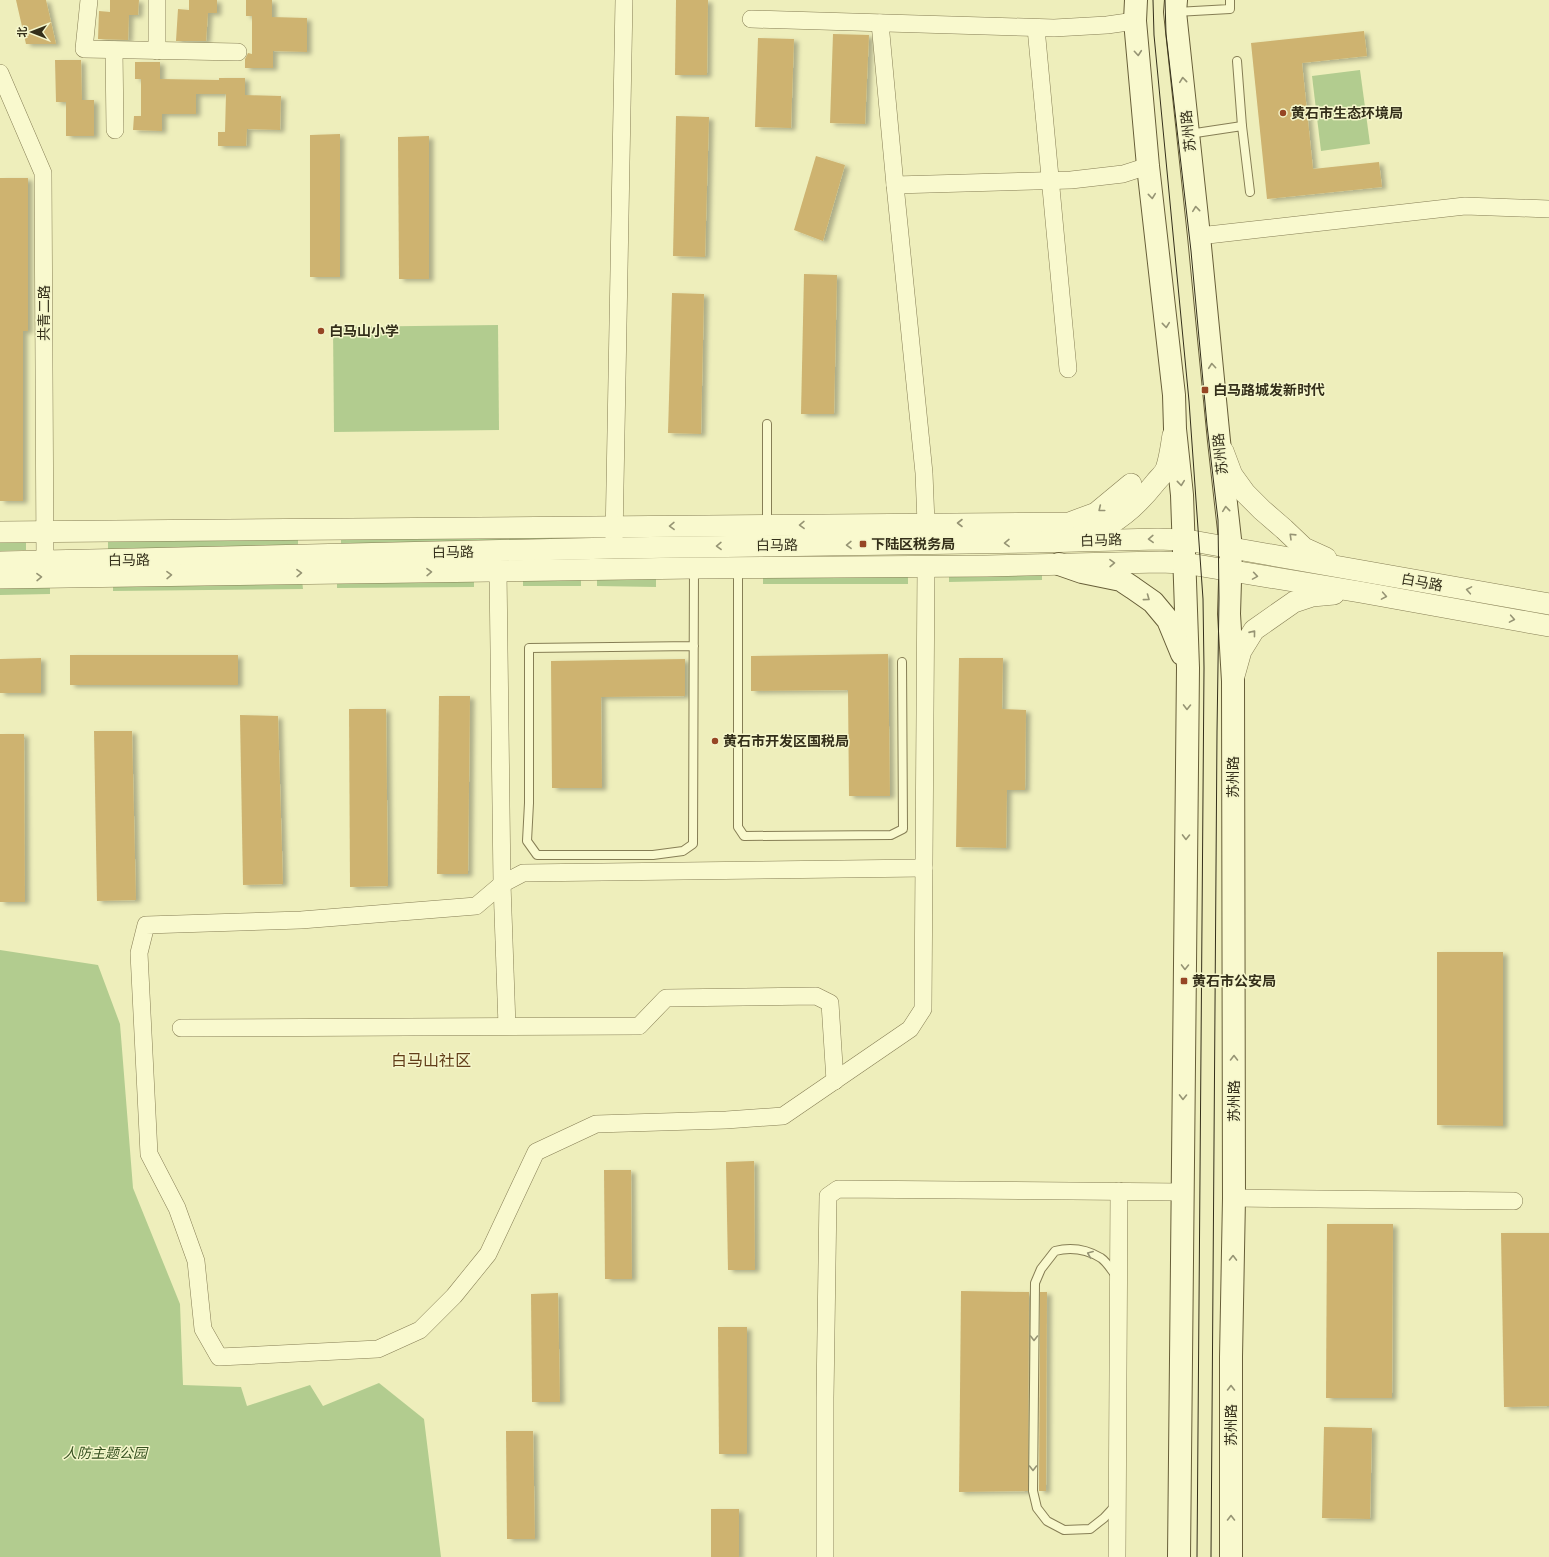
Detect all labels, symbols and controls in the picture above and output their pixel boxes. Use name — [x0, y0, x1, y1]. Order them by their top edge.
north arrow — [12, 12, 52, 52]
text: 北 — [14, 27, 29, 38]
one-way arrow — [1134, 50, 1143, 56]
one-way arrow — [1178, 76, 1187, 83]
place label: 黄石市生态环境局 — [1291, 103, 1403, 122]
marker: 黄石市生态环境局 — [1278, 108, 1288, 118]
street label: 苏州路 — [1176, 109, 1199, 153]
one-way arrow — [1147, 193, 1156, 199]
one-way arrow — [1192, 206, 1201, 212]
street label: 共青二路 — [34, 285, 53, 341]
place label: 白马山小学 — [329, 321, 399, 340]
one-way arrow — [1161, 322, 1170, 329]
marker: 白马山小学 — [316, 326, 326, 336]
one-way arrow — [1207, 363, 1216, 369]
place label: 白马路城发新时代 — [1213, 380, 1325, 399]
marker: 白马路城发新时代 — [1200, 385, 1210, 395]
street label: 苏州路 — [1208, 432, 1231, 476]
one-way arrow — [1176, 480, 1185, 486]
one-way arrow — [1098, 504, 1105, 511]
one-way arrow — [1222, 506, 1231, 512]
one-way arrow — [957, 519, 963, 527]
one-way arrow — [799, 520, 805, 529]
one-way arrow — [669, 522, 675, 530]
street label: 白马路 — [1080, 529, 1122, 550]
place label: 下陆区税务局 — [871, 534, 955, 553]
one-way arrow — [1289, 534, 1297, 541]
street label: 白马路 — [756, 535, 798, 554]
one-way arrow — [1148, 535, 1154, 543]
marker: 下陆区税务局 — [858, 539, 868, 549]
one-way arrow — [1004, 539, 1010, 547]
one-way arrow — [846, 541, 852, 549]
street label: 白马路 — [432, 542, 474, 561]
one-way arrow — [716, 542, 722, 550]
street label: 白马路 — [108, 550, 150, 569]
one-way arrow — [1109, 559, 1115, 567]
one-way arrow — [426, 567, 432, 576]
one-way arrow — [296, 569, 302, 578]
street label: 白马路 — [1400, 569, 1444, 595]
one-way arrow — [166, 571, 172, 579]
one-way arrow — [1252, 571, 1258, 580]
one-way arrow — [36, 573, 42, 581]
one-way arrow — [1466, 586, 1472, 595]
one-way arrow — [1380, 591, 1387, 600]
one-way arrow — [1142, 593, 1149, 600]
one-way arrow — [1508, 614, 1515, 623]
one-way arrow — [1248, 630, 1255, 637]
one-way arrow — [1183, 704, 1191, 710]
place label: 黄石市开发区国税局 — [723, 731, 849, 750]
marker: 黄石市开发区国税局 — [710, 736, 720, 746]
street label: 苏州路 — [1223, 756, 1242, 798]
one-way arrow — [1182, 834, 1190, 840]
one-way arrow — [1180, 964, 1189, 970]
place label: 黄石市公安局 — [1192, 971, 1276, 990]
marker: 黄石市公安局 — [1179, 976, 1189, 986]
district label: 白马山社区 — [391, 1049, 471, 1070]
one-way arrow — [1230, 1055, 1238, 1061]
street label: 苏州路 — [1224, 1080, 1243, 1122]
one-way arrow — [1179, 1094, 1187, 1100]
one-way arrow — [1087, 1250, 1094, 1258]
one-way arrow — [1229, 1255, 1237, 1261]
one-way arrow — [1030, 1335, 1038, 1341]
one-way arrow — [1227, 1385, 1235, 1391]
street label: 苏州路 — [1221, 1404, 1240, 1446]
park label: 人防主题公园 — [63, 1443, 149, 1462]
one-way arrow — [1029, 1465, 1037, 1471]
one-way arrow — [1227, 1515, 1235, 1521]

